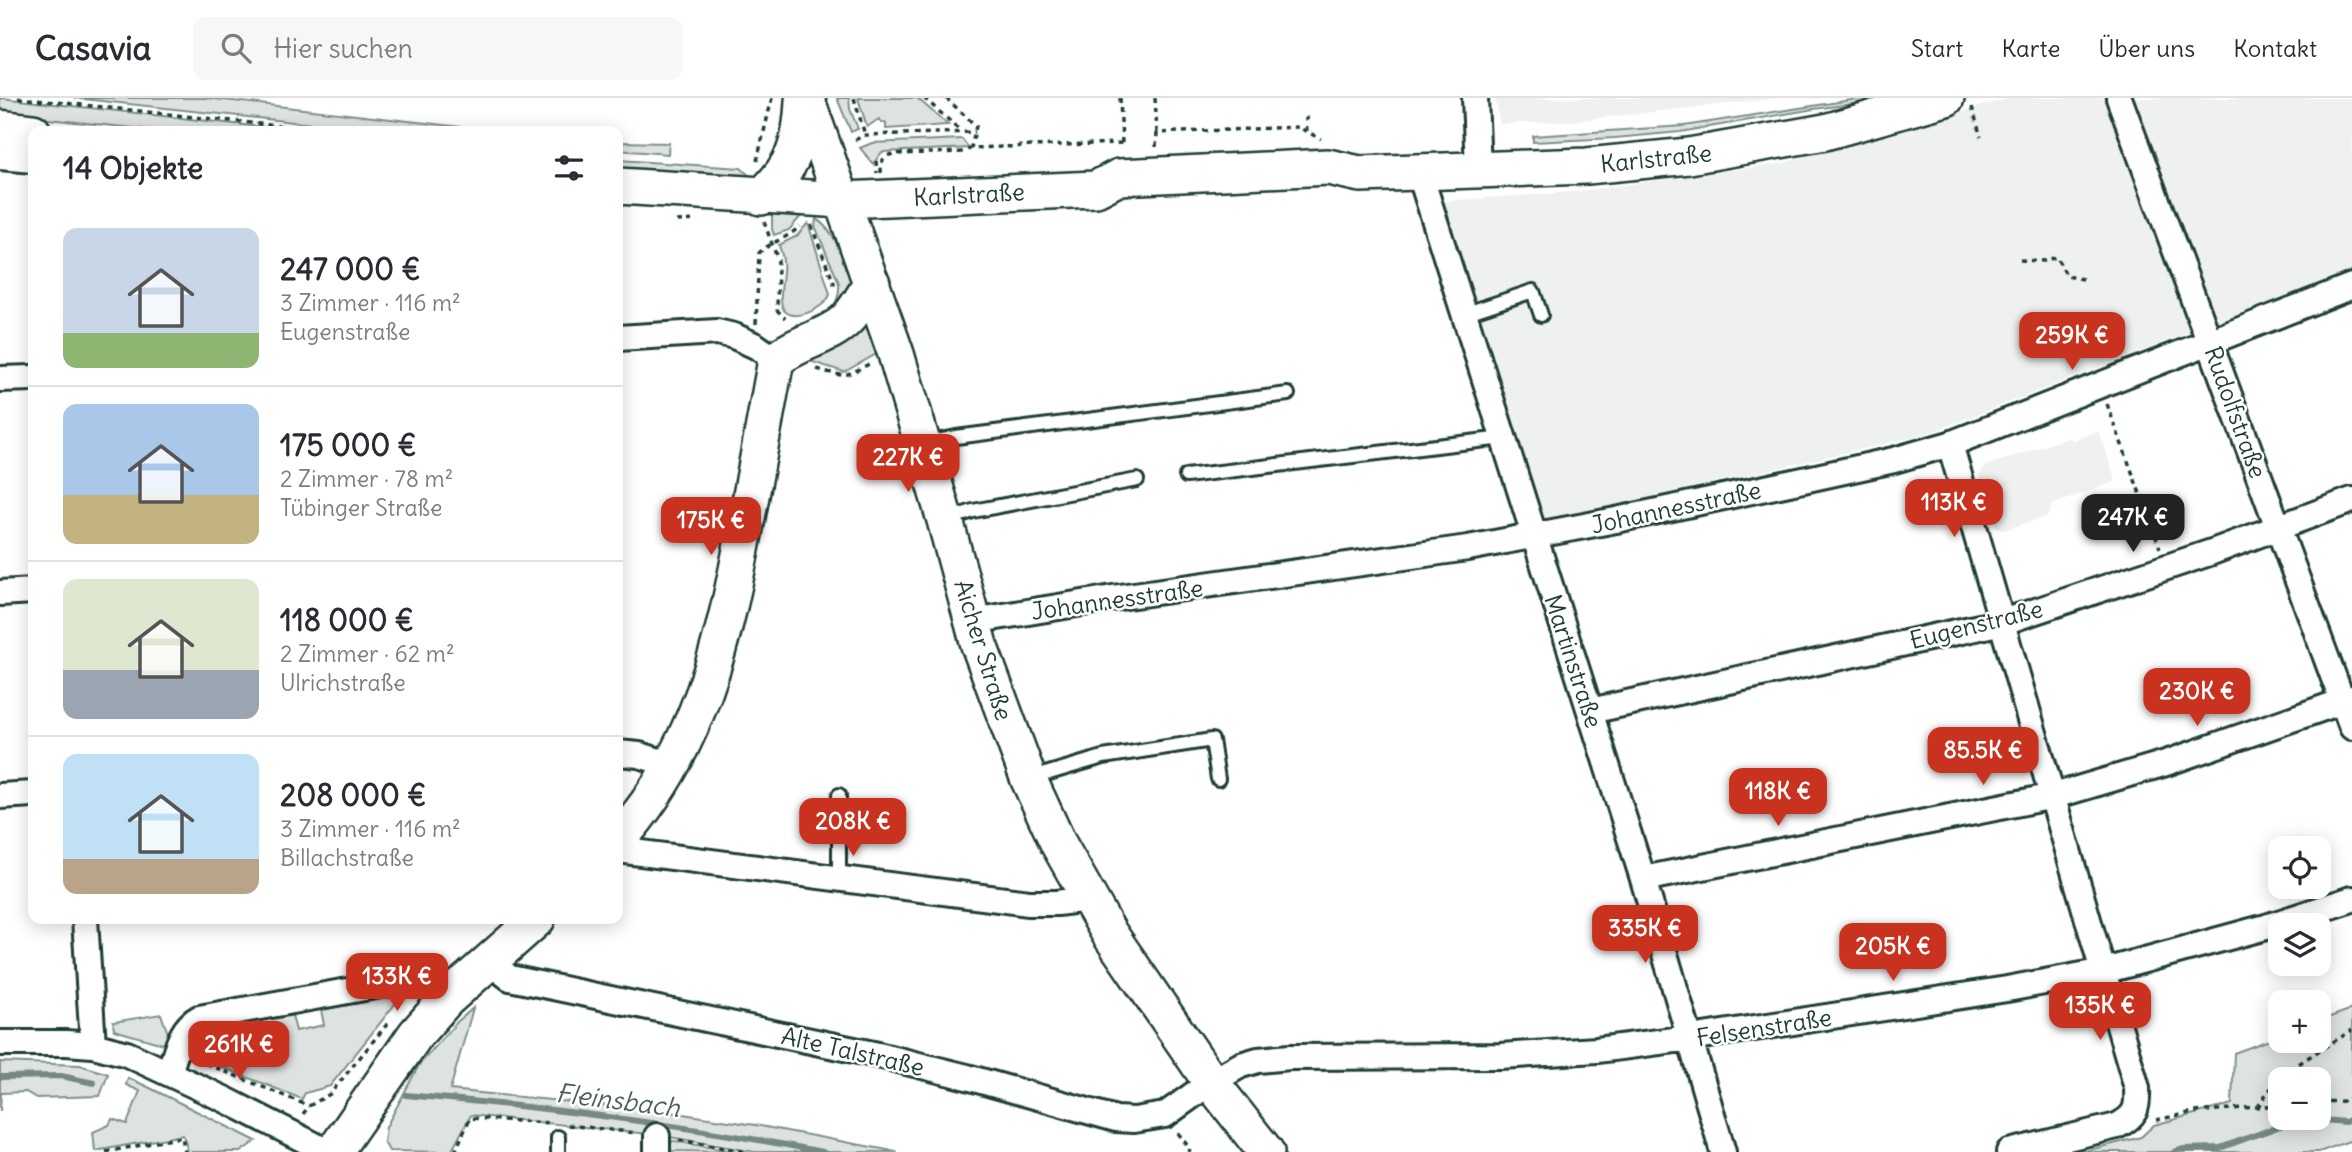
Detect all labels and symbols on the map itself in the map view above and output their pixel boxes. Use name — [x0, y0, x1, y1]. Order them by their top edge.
street label: Karlstraße — [1599, 137, 1713, 179]
street label: Karlstraße — [912, 176, 1026, 212]
pin: 259K € — [2015, 313, 2129, 372]
street label: Rudolfstraße — [2198, 342, 2274, 482]
pin: 227K € — [851, 434, 965, 494]
street label: Johannesstraße — [1588, 474, 1764, 540]
pin: 113K € — [1897, 480, 2011, 539]
pin: 247K € — [2076, 494, 2190, 554]
pin: 175K € — [654, 498, 768, 557]
street label: Johannesstraße — [1029, 572, 1205, 626]
street label: Aicher Straße — [948, 576, 1020, 724]
street label: Martinstraße — [1538, 591, 1610, 731]
street label: Eugenstraße — [1906, 593, 2046, 655]
pin: 230K € — [2140, 668, 2254, 728]
pin: 85.5K € — [1918, 728, 2048, 787]
pin: 118K € — [1721, 768, 1835, 828]
pin: 208K € — [796, 798, 910, 858]
pin: 335K € — [1588, 906, 1702, 965]
pin: 205K € — [1836, 924, 1950, 983]
pin: 133K € — [340, 954, 454, 1013]
pin: 135K € — [2043, 982, 2157, 1042]
street label: Felsenstraße — [1694, 1002, 1834, 1052]
street label: Alte Talstraße — [779, 1020, 927, 1082]
pin: 261K € — [182, 1021, 296, 1081]
water label: Fleinsbach — [554, 1076, 683, 1124]

